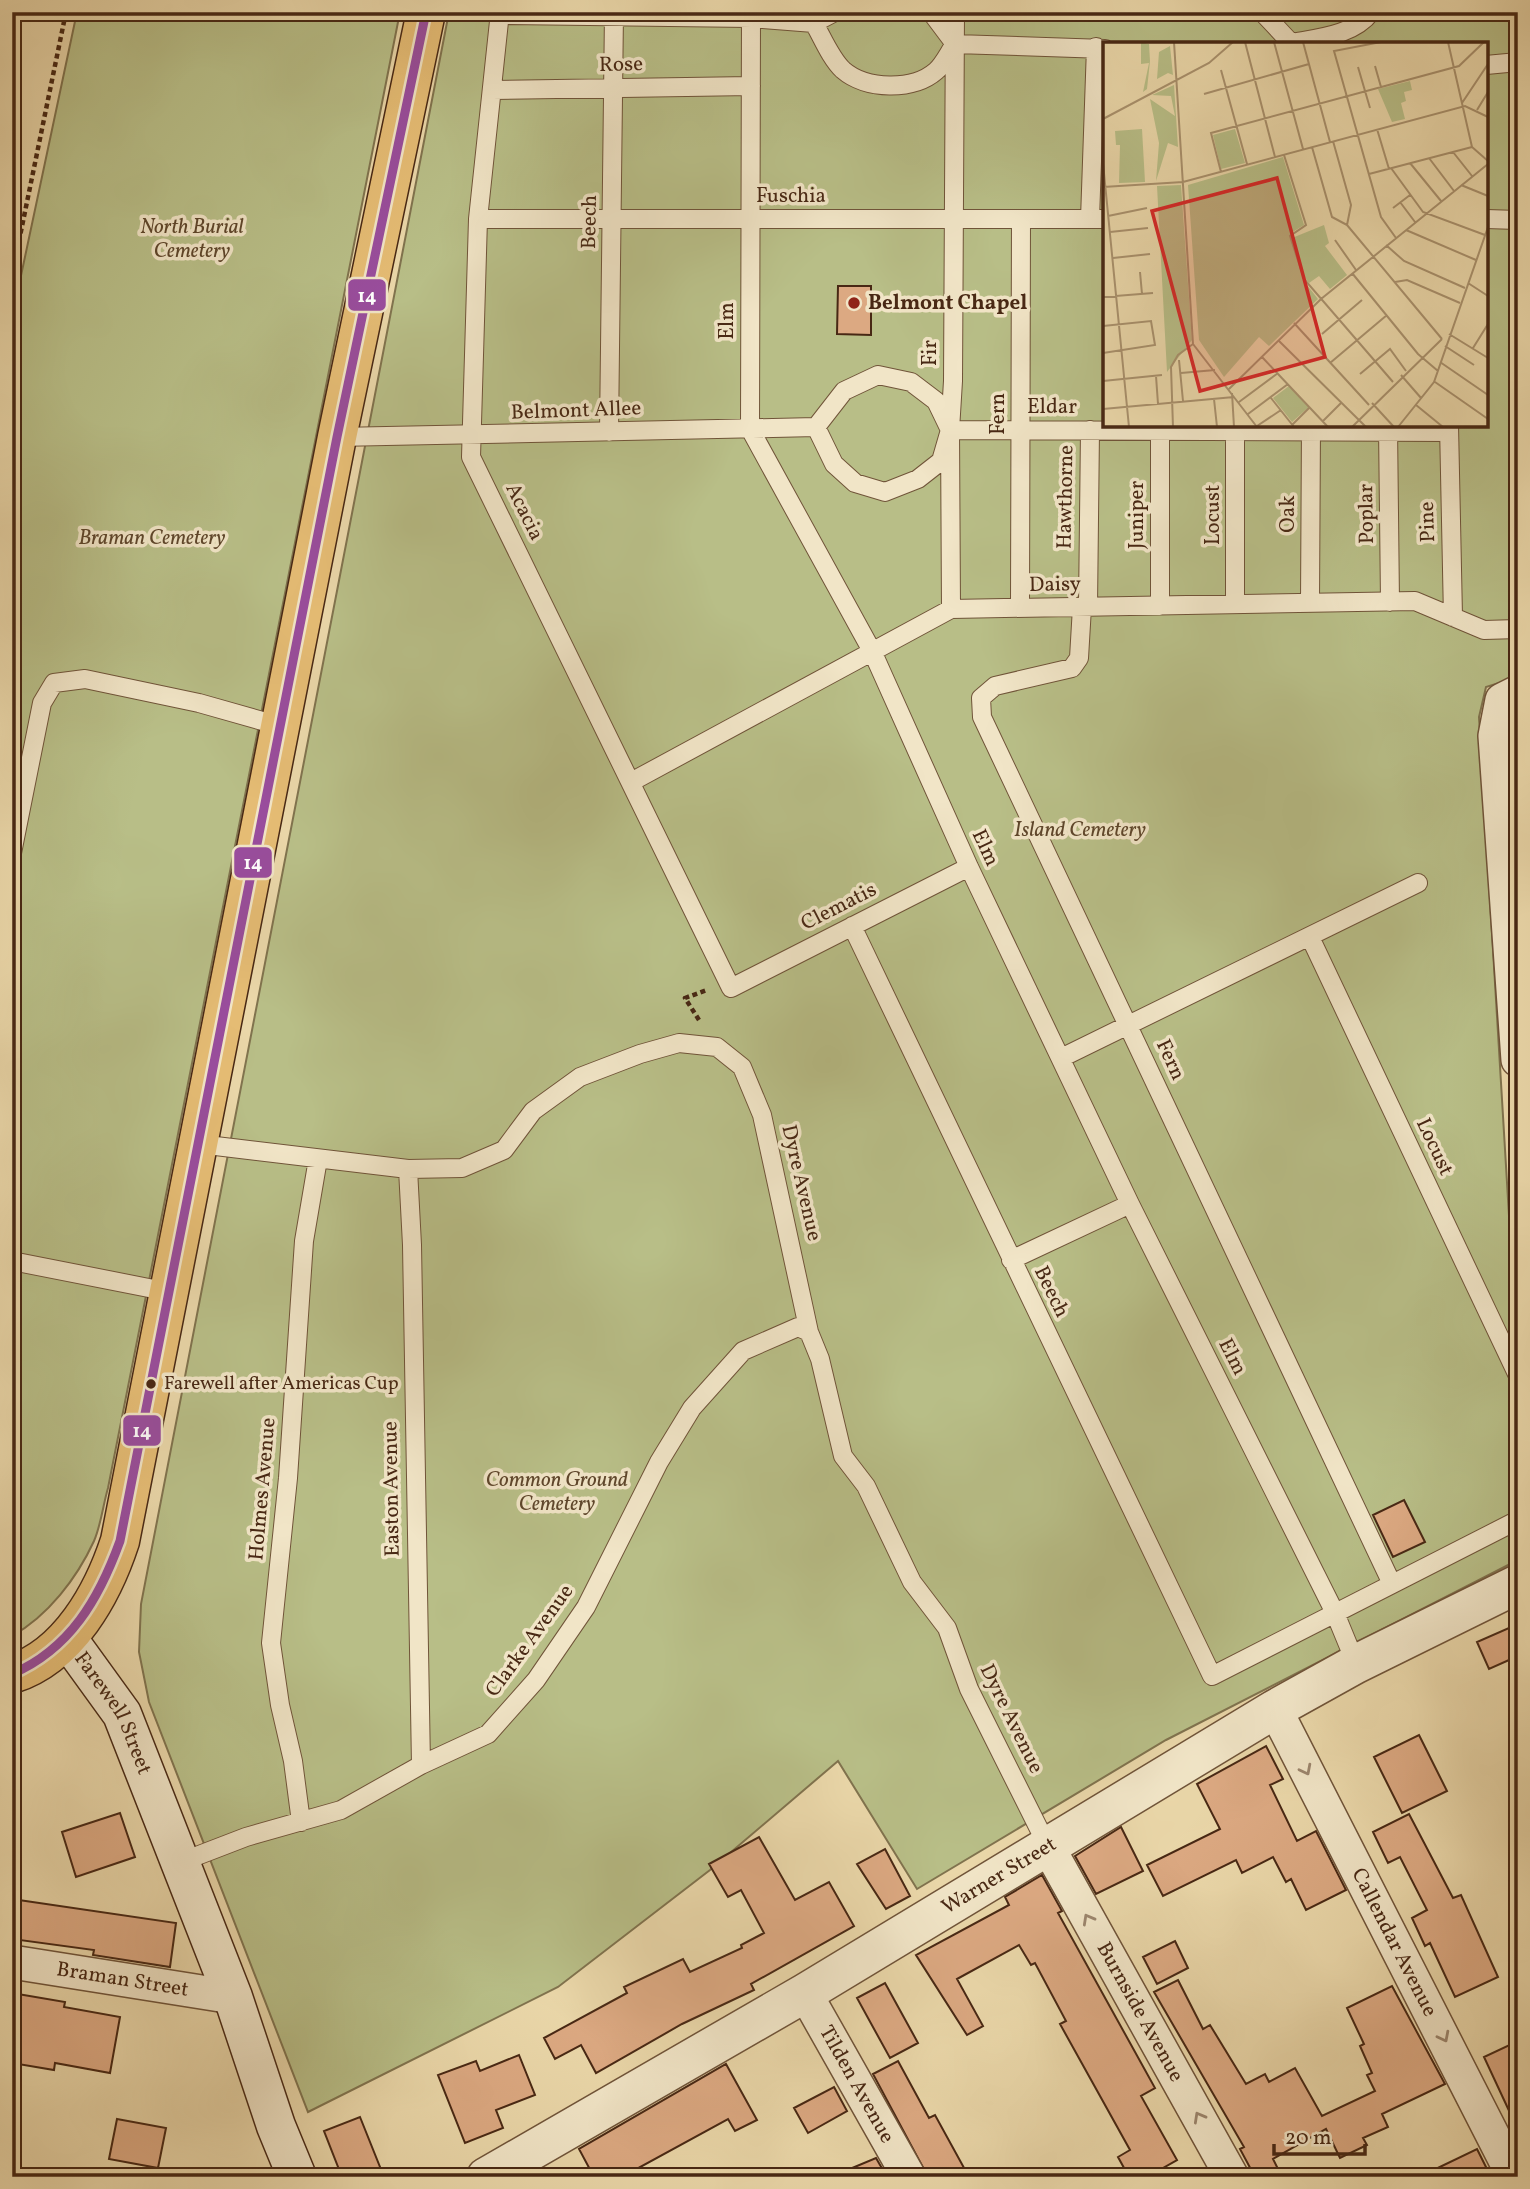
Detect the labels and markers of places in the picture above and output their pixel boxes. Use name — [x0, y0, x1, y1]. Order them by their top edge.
place label: Belmont Chapel — [868, 289, 1027, 318]
marker: Belmont Chapel — [846, 295, 862, 311]
place label: Farewell after Americas Cup — [164, 1371, 399, 1397]
marker: Farewell after Americas Cup — [144, 1377, 158, 1391]

